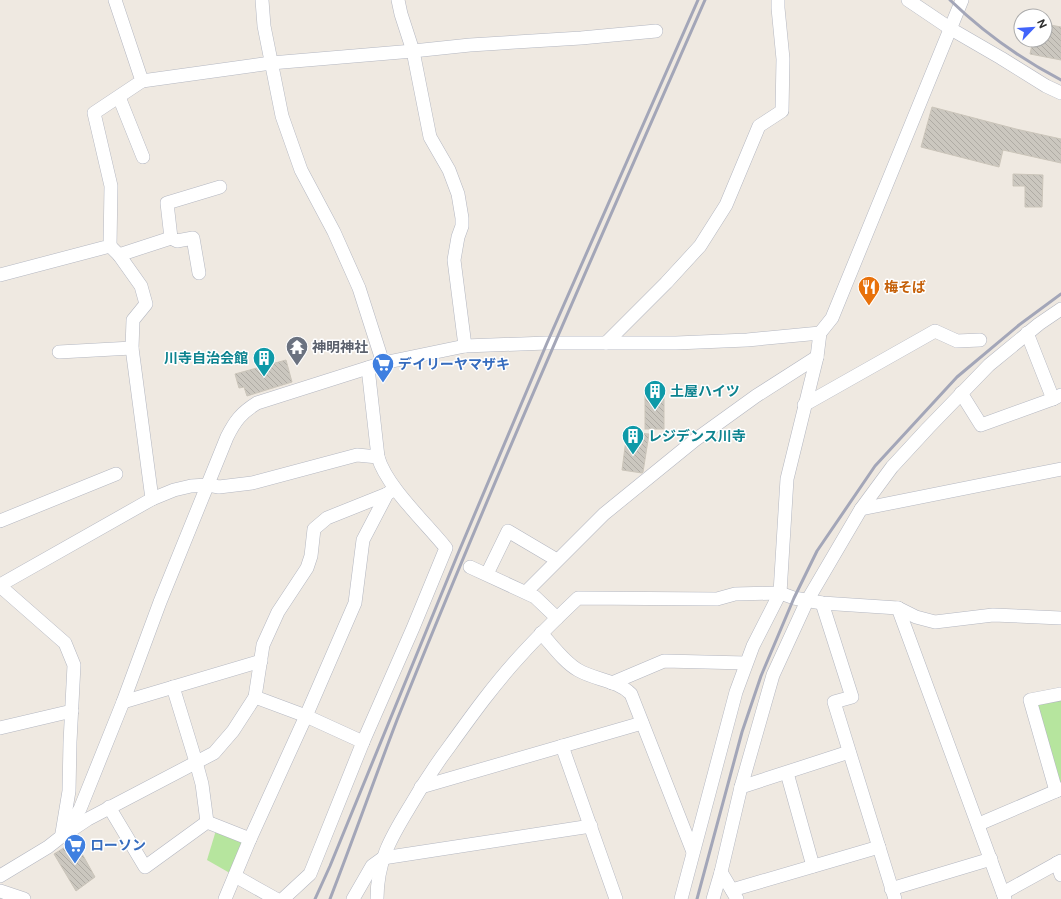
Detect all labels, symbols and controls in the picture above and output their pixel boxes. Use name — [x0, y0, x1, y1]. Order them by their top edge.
north arrow — [1013, 8, 1053, 48]
text: N — [1034, 17, 1049, 31]
restaurant icon: 梅そば — [856, 274, 882, 307]
place label: 梅そば — [884, 279, 926, 296]
temple icon: 神明神社 — [284, 334, 310, 367]
place label: 神明神社 — [312, 339, 368, 356]
building icon: 川寺自治会館 — [251, 345, 277, 378]
place label: 川寺自治会館 — [164, 350, 248, 367]
supermarket icon: デイリーヤマザキ — [370, 351, 396, 384]
place label: デイリーヤマザキ — [398, 356, 510, 373]
building icon: 土屋ハイツ — [642, 378, 668, 411]
place label: 土屋ハイツ — [670, 383, 740, 400]
building icon: レジデンス川寺 — [620, 423, 646, 456]
place label: レジデンス川寺 — [648, 428, 746, 445]
supermarket icon: ローソン — [62, 832, 88, 865]
place label: ローソン — [90, 837, 146, 854]

